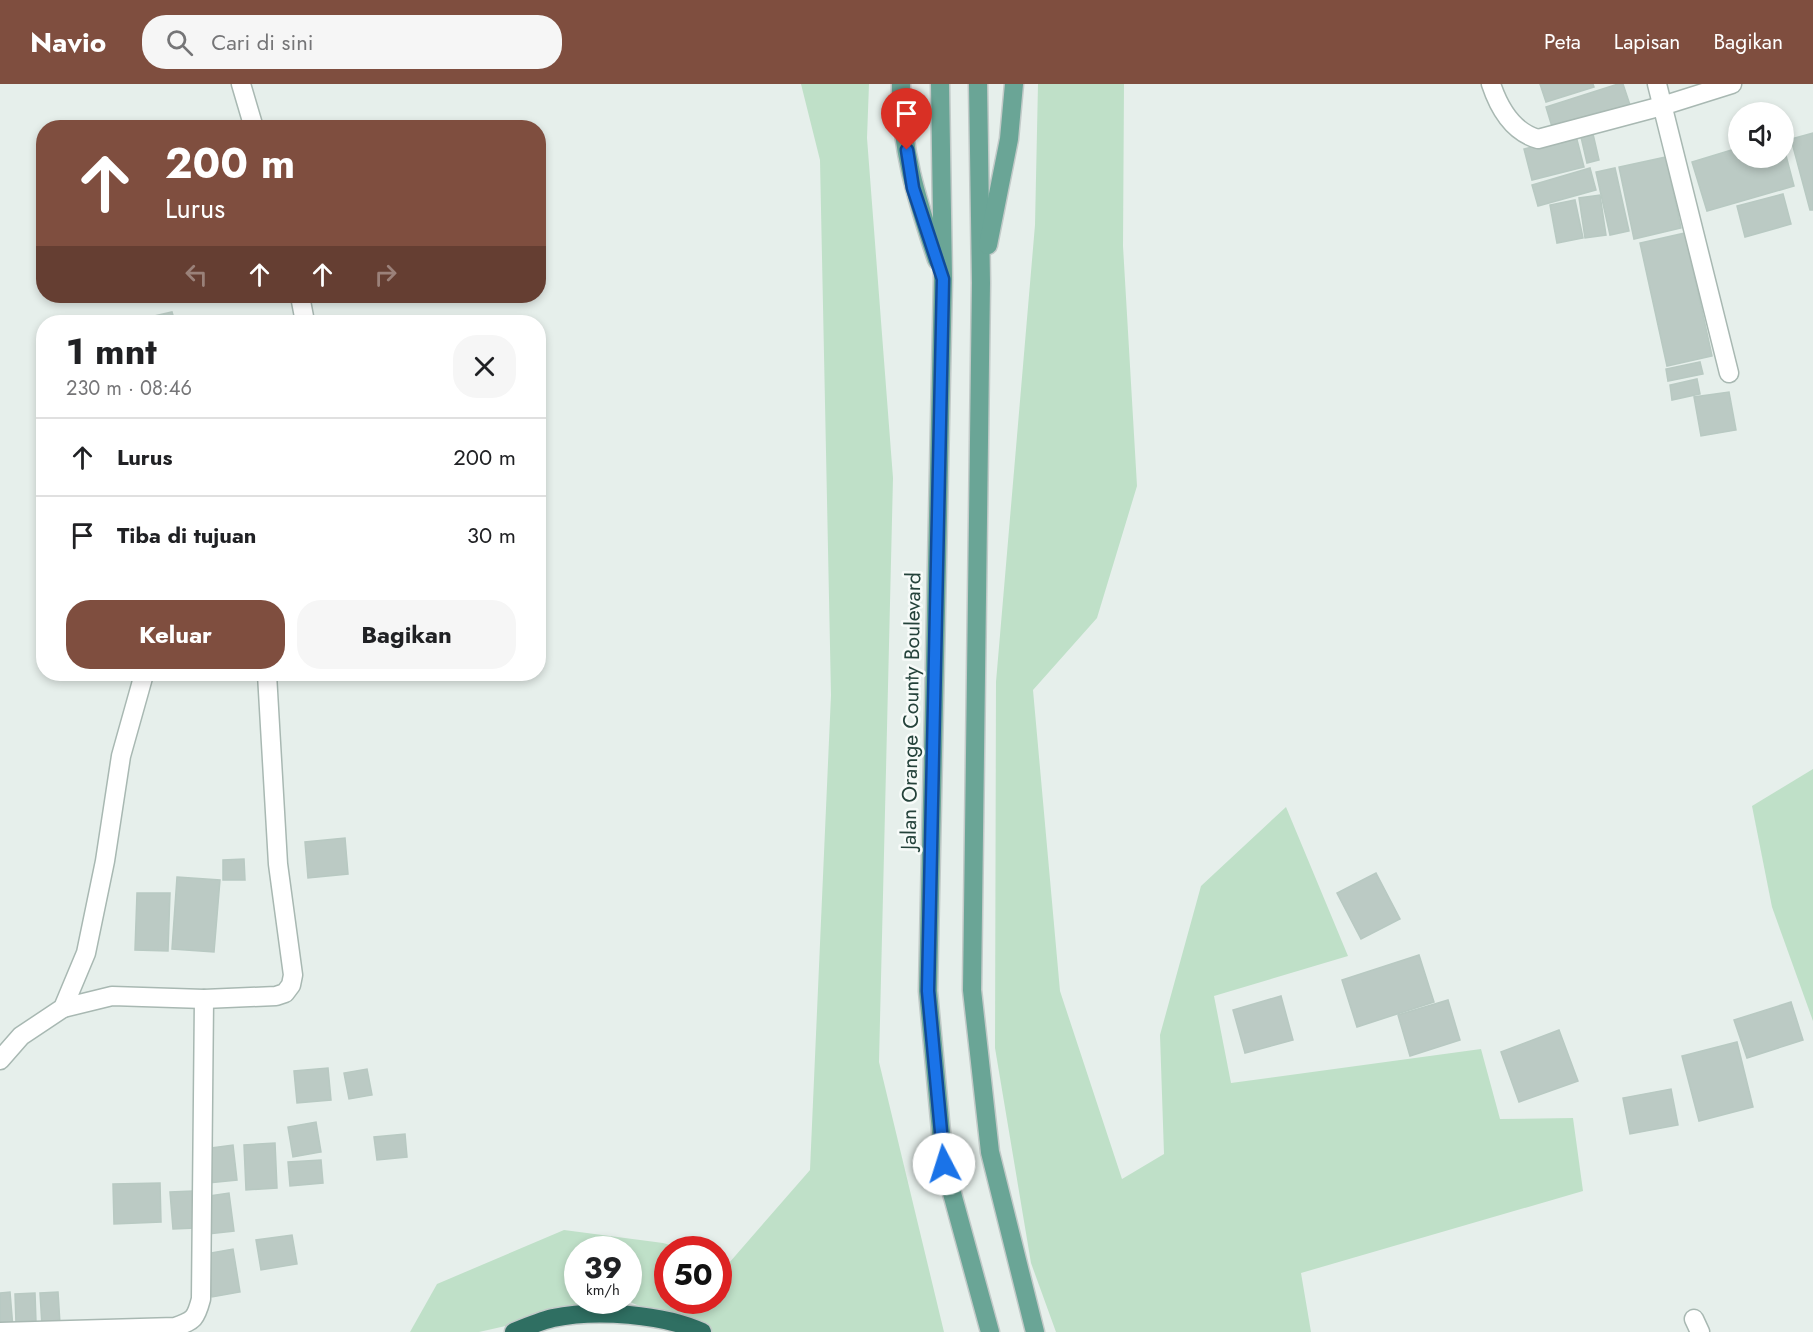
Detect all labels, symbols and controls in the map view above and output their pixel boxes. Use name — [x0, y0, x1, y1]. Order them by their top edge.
search box — [142, 15, 562, 69]
text: Navio — [30, 22, 106, 63]
icon: search — [163, 26, 196, 59]
text: Cari di sini — [211, 26, 313, 58]
text: Peta — [1544, 27, 1581, 57]
text: Lapisan — [1614, 27, 1680, 57]
text: Bagikan — [1713, 27, 1783, 57]
pin — [881, 88, 932, 150]
icon: arrive — [890, 97, 923, 130]
map controls — [1728, 102, 1794, 168]
button: sound — [1728, 102, 1794, 168]
text: 200 m — [165, 133, 295, 194]
icon: ahead — [66, 144, 144, 222]
text: Lurus — [165, 189, 225, 228]
icon: left — [180, 258, 213, 291]
icon: ahead — [243, 258, 276, 291]
icon: ahead — [306, 258, 339, 291]
icon: right — [369, 258, 402, 291]
text: 1 mnt — [66, 325, 157, 377]
button: close — [453, 335, 516, 398]
text: 230 m · 08:46 — [66, 374, 192, 403]
icon: ahead — [66, 441, 99, 474]
text: Lurus — [117, 441, 173, 473]
text: 200 m — [453, 441, 516, 473]
icon: arrive — [66, 519, 99, 552]
text: Tiba di tujuan — [117, 519, 256, 551]
text: 30 m — [467, 519, 516, 551]
street label: Jalan Orange County Boulevard — [894, 572, 928, 853]
button: Keluar — [66, 600, 285, 669]
button: Bagikan — [297, 600, 516, 669]
position arrow — [912, 1132, 976, 1196]
speed limit sign: 50 — [654, 1236, 732, 1314]
text: 39 — [584, 1246, 622, 1289]
text: km/h — [586, 1279, 620, 1301]

